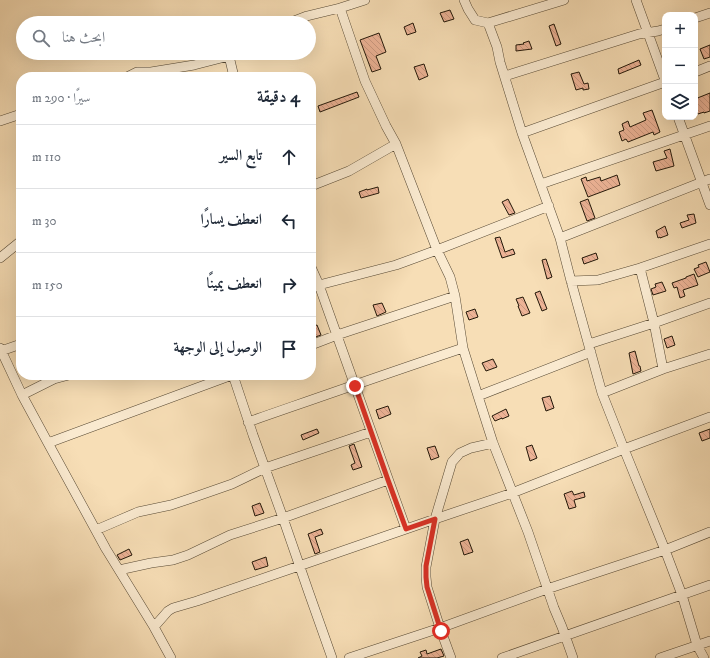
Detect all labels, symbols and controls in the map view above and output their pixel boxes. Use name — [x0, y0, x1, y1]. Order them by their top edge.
map controls — [662, 12, 698, 120]
button: + — [662, 12, 698, 48]
search box — [16, 16, 316, 60]
icon: search — [30, 27, 52, 49]
text: ابحث هنا — [62, 28, 105, 47]
button: − — [662, 48, 698, 84]
button: layers — [662, 84, 698, 120]
text: 4 دقيقة — [257, 86, 300, 108]
text: سيرًا · 290 m — [32, 90, 91, 106]
text: تابع السير — [220, 146, 262, 165]
icon: ahead — [278, 146, 300, 168]
text: 110 m — [32, 149, 61, 165]
text: انعطف يسارًا — [201, 210, 262, 229]
icon: left — [278, 210, 300, 232]
text: 30 m — [32, 213, 56, 229]
text: انعطف يمينًا — [207, 274, 262, 293]
icon: right — [278, 274, 300, 296]
text: 150 m — [32, 277, 63, 293]
text: الوصول إلى الوجهة — [173, 338, 262, 357]
icon: arrive — [278, 338, 300, 360]
route end — [346, 377, 364, 395]
route start — [432, 622, 450, 640]

